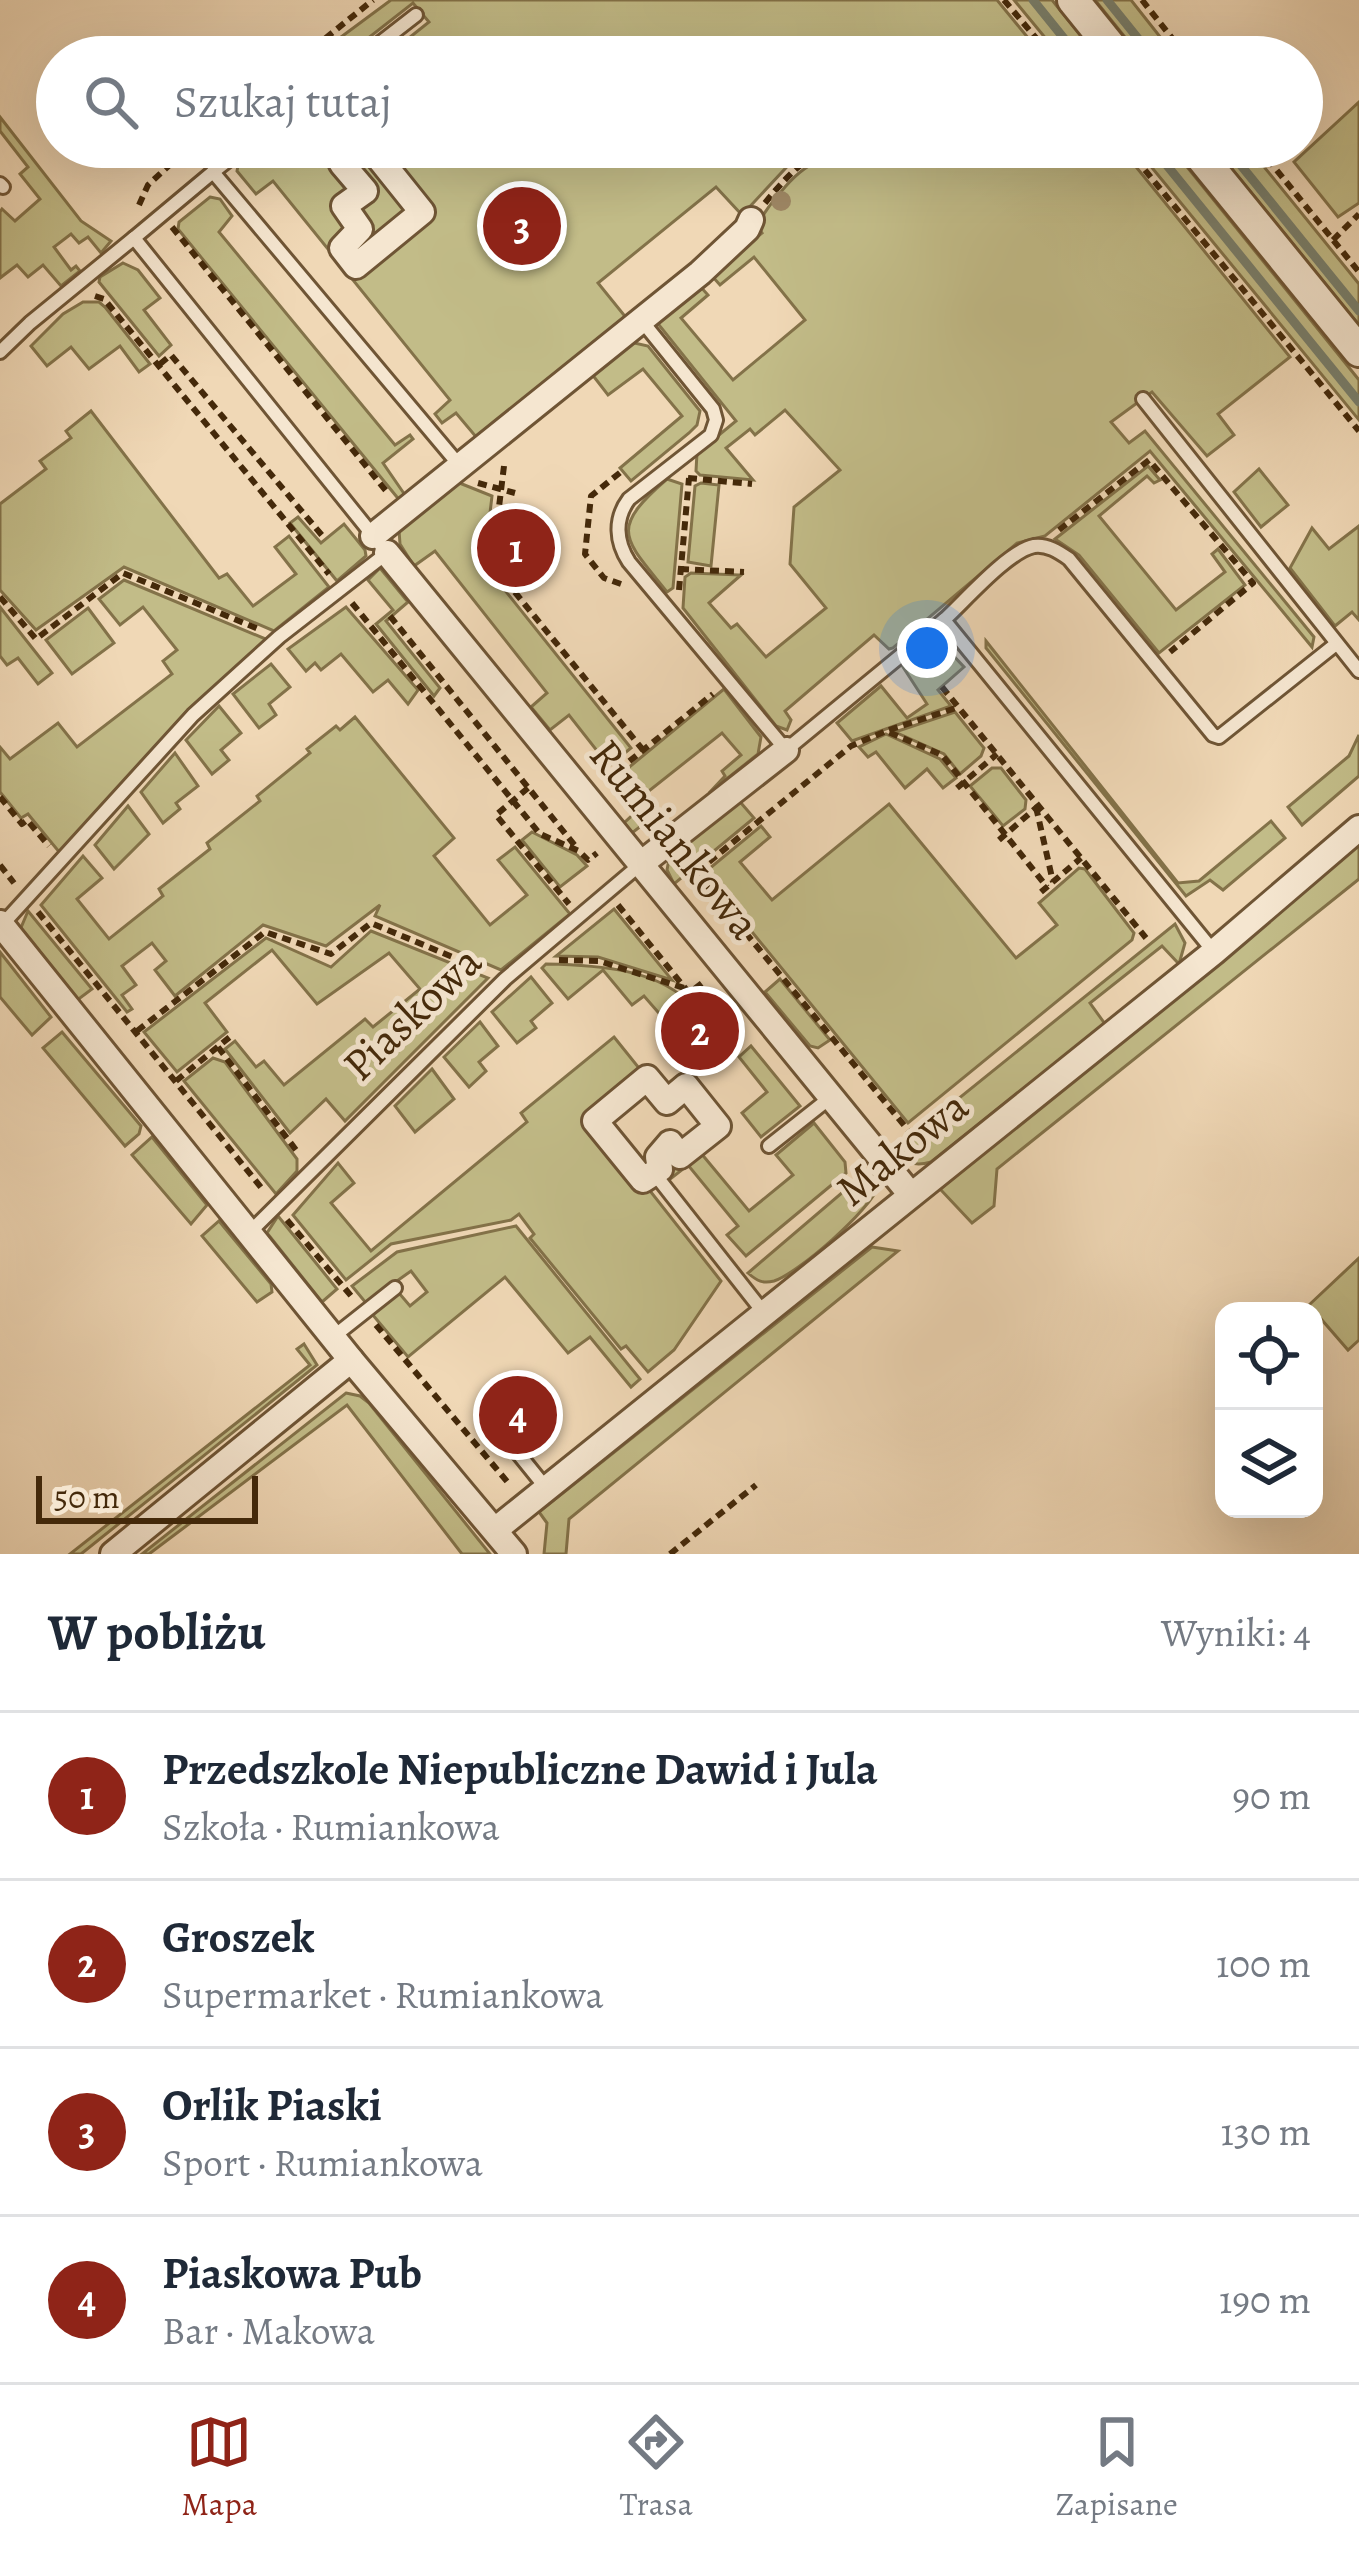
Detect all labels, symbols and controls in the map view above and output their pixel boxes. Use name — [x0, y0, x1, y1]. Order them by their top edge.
search box — [36, 36, 1323, 168]
icon: search — [78, 69, 144, 135]
text: Szukaj tutaj — [174, 71, 392, 133]
pin: 3 — [483, 181, 561, 271]
pin: 1 — [477, 503, 555, 593]
your location — [897, 618, 957, 678]
street label: Rumiankowa — [575, 726, 775, 952]
street label: Piaskowa — [329, 931, 495, 1095]
pin: 2 — [661, 986, 739, 1076]
street label: Makowa — [823, 1076, 981, 1220]
map controls — [1215, 1302, 1323, 1518]
button: locate — [1215, 1302, 1323, 1410]
pin: 4 — [479, 1370, 557, 1460]
button: layers — [1215, 1410, 1323, 1518]
scale bar — [36, 1470, 258, 1523]
text: 50 m — [54, 1474, 120, 1519]
text: W pobliżu — [48, 1597, 265, 1667]
text: Wyniki: 4 — [1161, 1606, 1311, 1659]
text: Przedszkole Niepubliczne Dawid i Jula — [162, 1738, 878, 1800]
text: 1 — [80, 1769, 94, 1822]
text: 90 m — [1232, 1769, 1311, 1822]
text: Szkoła · Rumiankowa — [162, 1800, 500, 1853]
text: Groszek — [162, 1906, 315, 1968]
text: 2 — [78, 1937, 96, 1990]
text: 100 m — [1216, 1937, 1311, 1990]
text: Supermarket · Rumiankowa — [162, 1968, 604, 2021]
text: Orlik Piaski — [162, 2074, 382, 2136]
text: 3 — [79, 2105, 95, 2158]
text: 130 m — [1220, 2105, 1311, 2158]
text: Sport · Rumiankowa — [162, 2136, 483, 2189]
text: Piaskowa Pub — [162, 2242, 422, 2304]
text: 4 — [78, 2273, 96, 2326]
text: 190 m — [1219, 2273, 1311, 2326]
text: Bar · Makowa — [162, 2304, 375, 2357]
tab: Mapa — [181, 2409, 257, 2526]
tab: Trasa — [620, 2409, 693, 2526]
tab: Zapisane — [1055, 2409, 1178, 2526]

